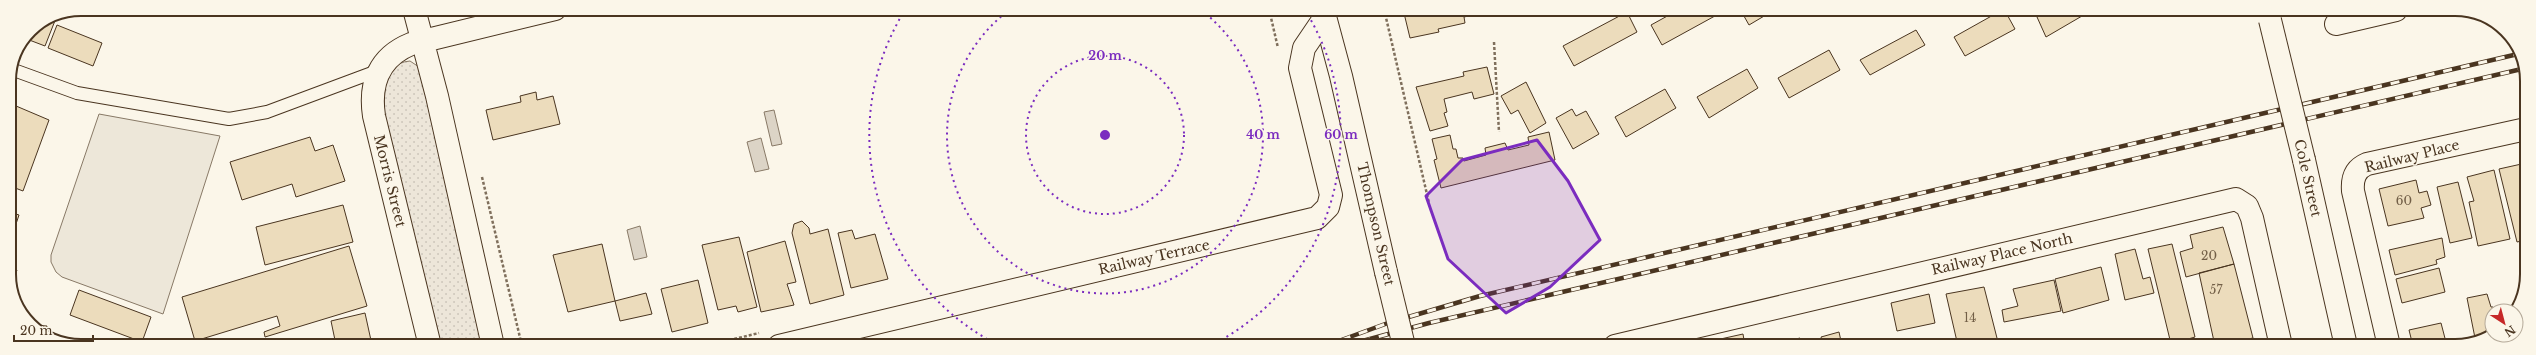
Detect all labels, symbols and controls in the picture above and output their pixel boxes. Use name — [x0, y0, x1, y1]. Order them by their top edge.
text: 20 m — [1088, 48, 1122, 63]
text: 40 m — [1246, 127, 1280, 142]
text: 60 m — [1324, 127, 1359, 142]
centre of rings — [1098, 128, 1112, 142]
street label: Morris Street — [370, 133, 410, 230]
street label: Railway Place — [2363, 136, 2461, 176]
street label: Cole Street — [2290, 137, 2326, 219]
street label: Thompson Street — [1353, 161, 1399, 288]
house number: 60 — [2396, 193, 2412, 208]
street label: Railway Place North — [1930, 229, 2075, 279]
street label: Railway Terrace — [1097, 235, 1211, 279]
house number: 20 — [2201, 248, 2217, 263]
house number: 57 — [2210, 282, 2223, 297]
north arrow — [2484, 303, 2524, 343]
house number: 14 — [1964, 310, 1976, 325]
scale bar — [14, 317, 93, 343]
text: N — [2501, 322, 2518, 340]
text: 20 m — [20, 323, 52, 338]

